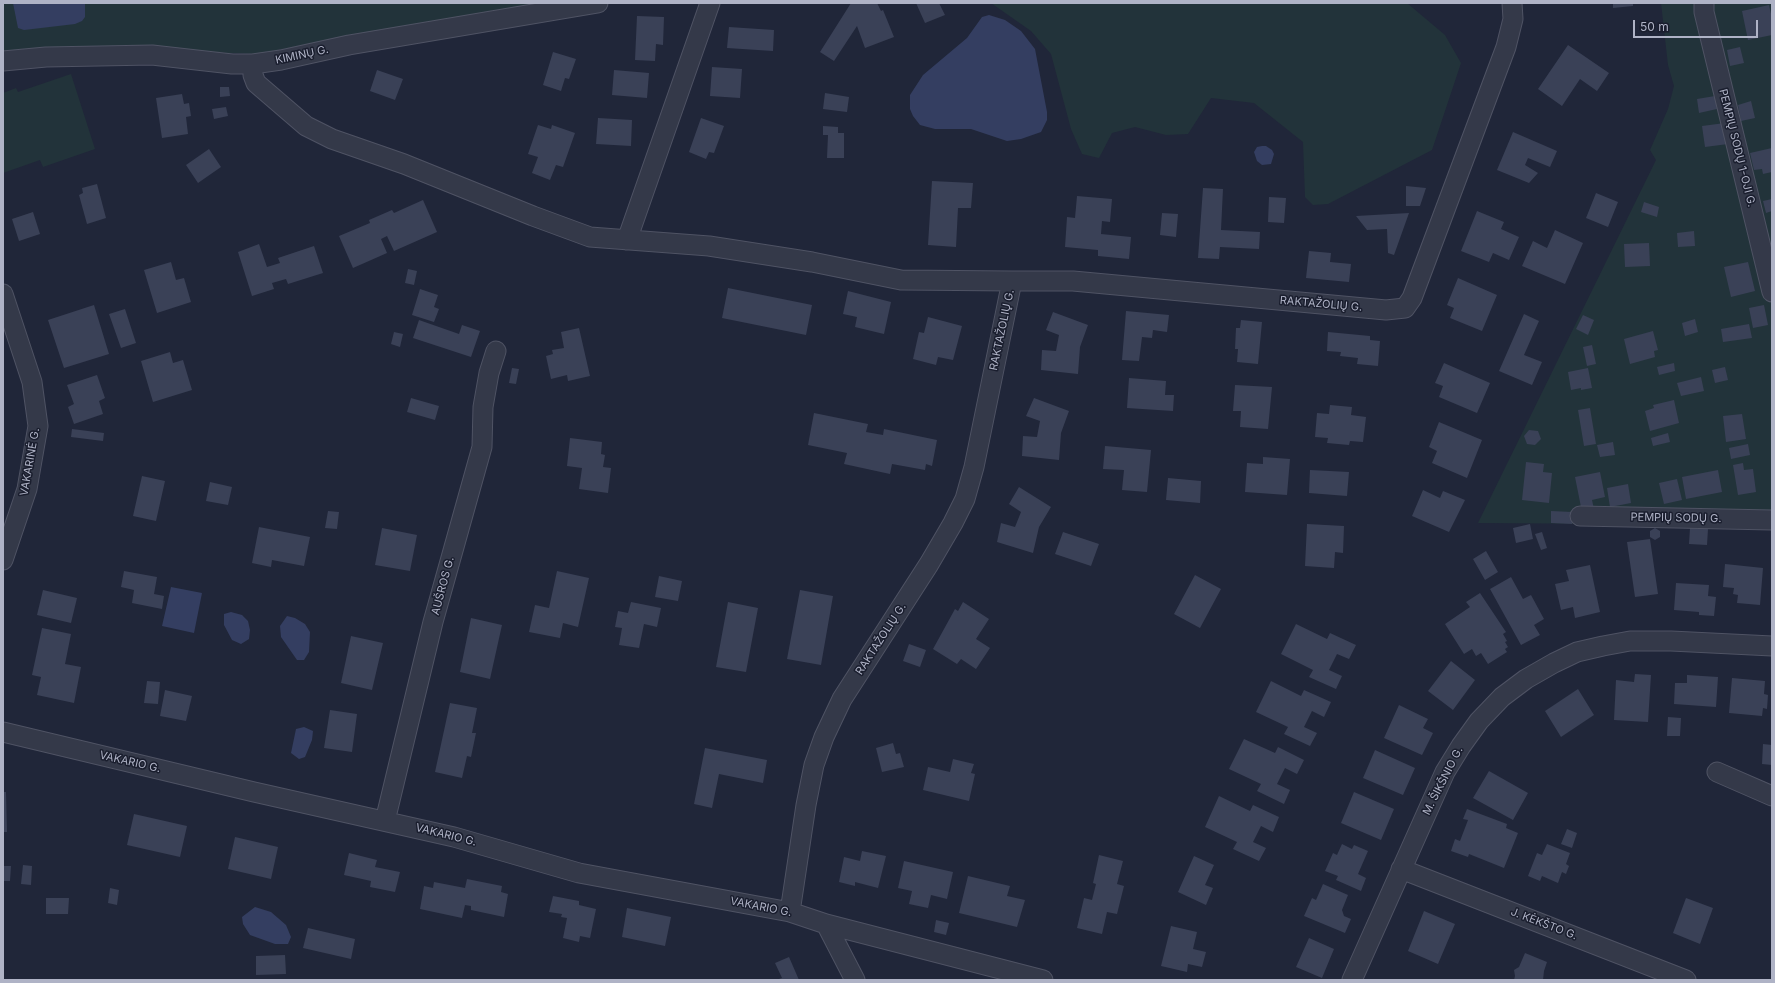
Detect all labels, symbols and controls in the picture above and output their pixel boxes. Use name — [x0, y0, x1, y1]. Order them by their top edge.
scale bar — [1635, 12, 1760, 38]
text: 50 m — [1640, 19, 1669, 34]
street label: KIMINŲ G. — [274, 43, 330, 67]
street label: PEMPIŲ SODŲ 1-OJI G. — [1716, 88, 1758, 208]
street label: RAKTAŽOLIŲ G. — [987, 288, 1017, 372]
street label: RAKTAŽOLIŲ G. — [1279, 294, 1363, 314]
street label: VAKARINĖ G. — [18, 427, 42, 497]
street label: PEMPIŲ SODŲ G. — [1630, 511, 1722, 525]
street label: AUŠROS G. — [429, 555, 457, 617]
street label: RAKTAŽOLIŲ G. — [853, 601, 909, 677]
street label: M. ŠIKŠNIO G. — [1420, 745, 1466, 817]
street label: VAKARIO G. — [98, 749, 162, 775]
street label: VAKARIO G. — [414, 821, 478, 849]
street label: VAKARIO G. — [729, 895, 793, 919]
street label: J. KĖKŠTO G. — [1509, 905, 1579, 943]

